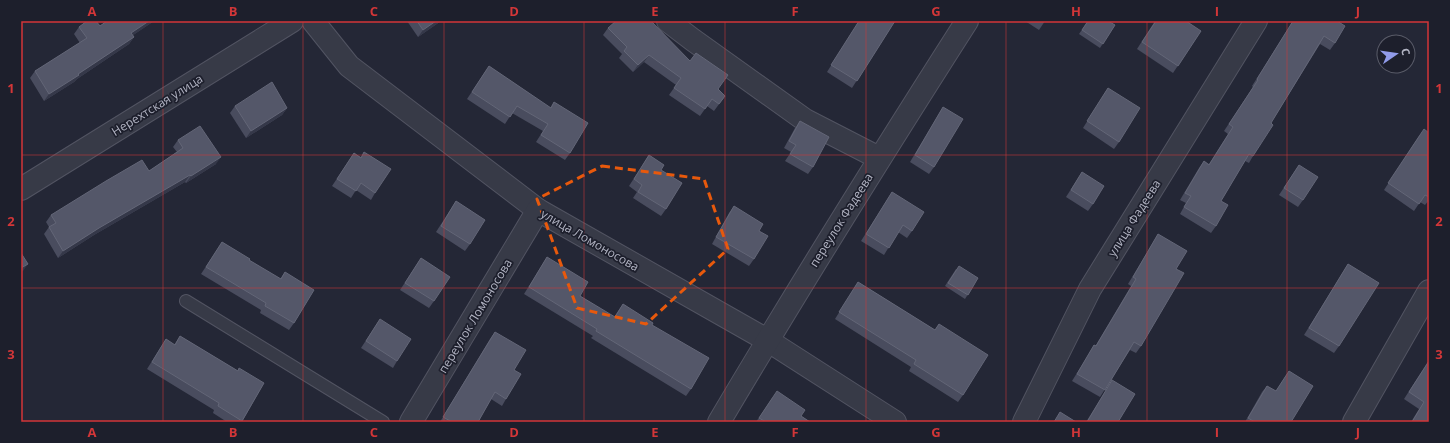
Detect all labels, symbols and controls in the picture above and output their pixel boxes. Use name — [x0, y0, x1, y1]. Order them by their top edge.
text: A — [88, 2, 97, 20]
text: B — [229, 2, 238, 20]
text: C — [370, 2, 378, 20]
text: D — [509, 2, 519, 20]
text: E — [651, 2, 659, 20]
text: F — [791, 2, 799, 20]
text: G — [931, 2, 941, 20]
text: H — [1071, 2, 1081, 20]
text: I — [1215, 2, 1219, 20]
text: J — [1355, 2, 1360, 20]
north arrow — [1376, 34, 1416, 74]
text: С — [1398, 47, 1414, 57]
street label: Нерехтская улица — [108, 70, 206, 140]
text: 1 — [7, 79, 15, 97]
text: 1 — [1435, 79, 1443, 97]
street label: переулок Фадеева — [805, 170, 877, 270]
street label: улица Фадеева — [1103, 176, 1165, 260]
street label: улица Ломоносова — [538, 205, 642, 275]
text: 2 — [7, 212, 15, 230]
text: 2 — [1435, 212, 1443, 230]
street label: переулок Ломоносова — [434, 256, 516, 376]
text: 3 — [7, 345, 15, 363]
text: 3 — [1435, 345, 1443, 363]
text: A — [88, 423, 97, 441]
text: B — [229, 423, 238, 441]
text: C — [370, 423, 378, 441]
text: D — [509, 423, 519, 441]
text: E — [651, 423, 659, 441]
text: F — [791, 423, 799, 441]
text: G — [931, 423, 941, 441]
text: H — [1071, 423, 1081, 441]
text: I — [1215, 423, 1219, 441]
text: J — [1355, 423, 1360, 441]

